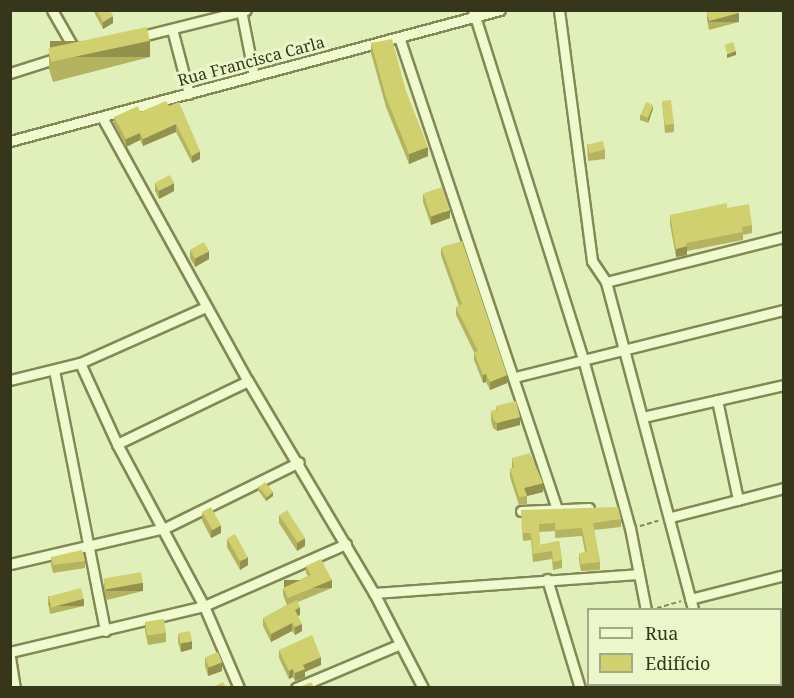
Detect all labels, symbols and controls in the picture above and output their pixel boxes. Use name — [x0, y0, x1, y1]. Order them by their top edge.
street label: Rua Francisca Carla — [175, 32, 327, 90]
legend — [587, 608, 782, 686]
text: Rua — [645, 621, 678, 645]
text: Edifício — [645, 651, 710, 675]

